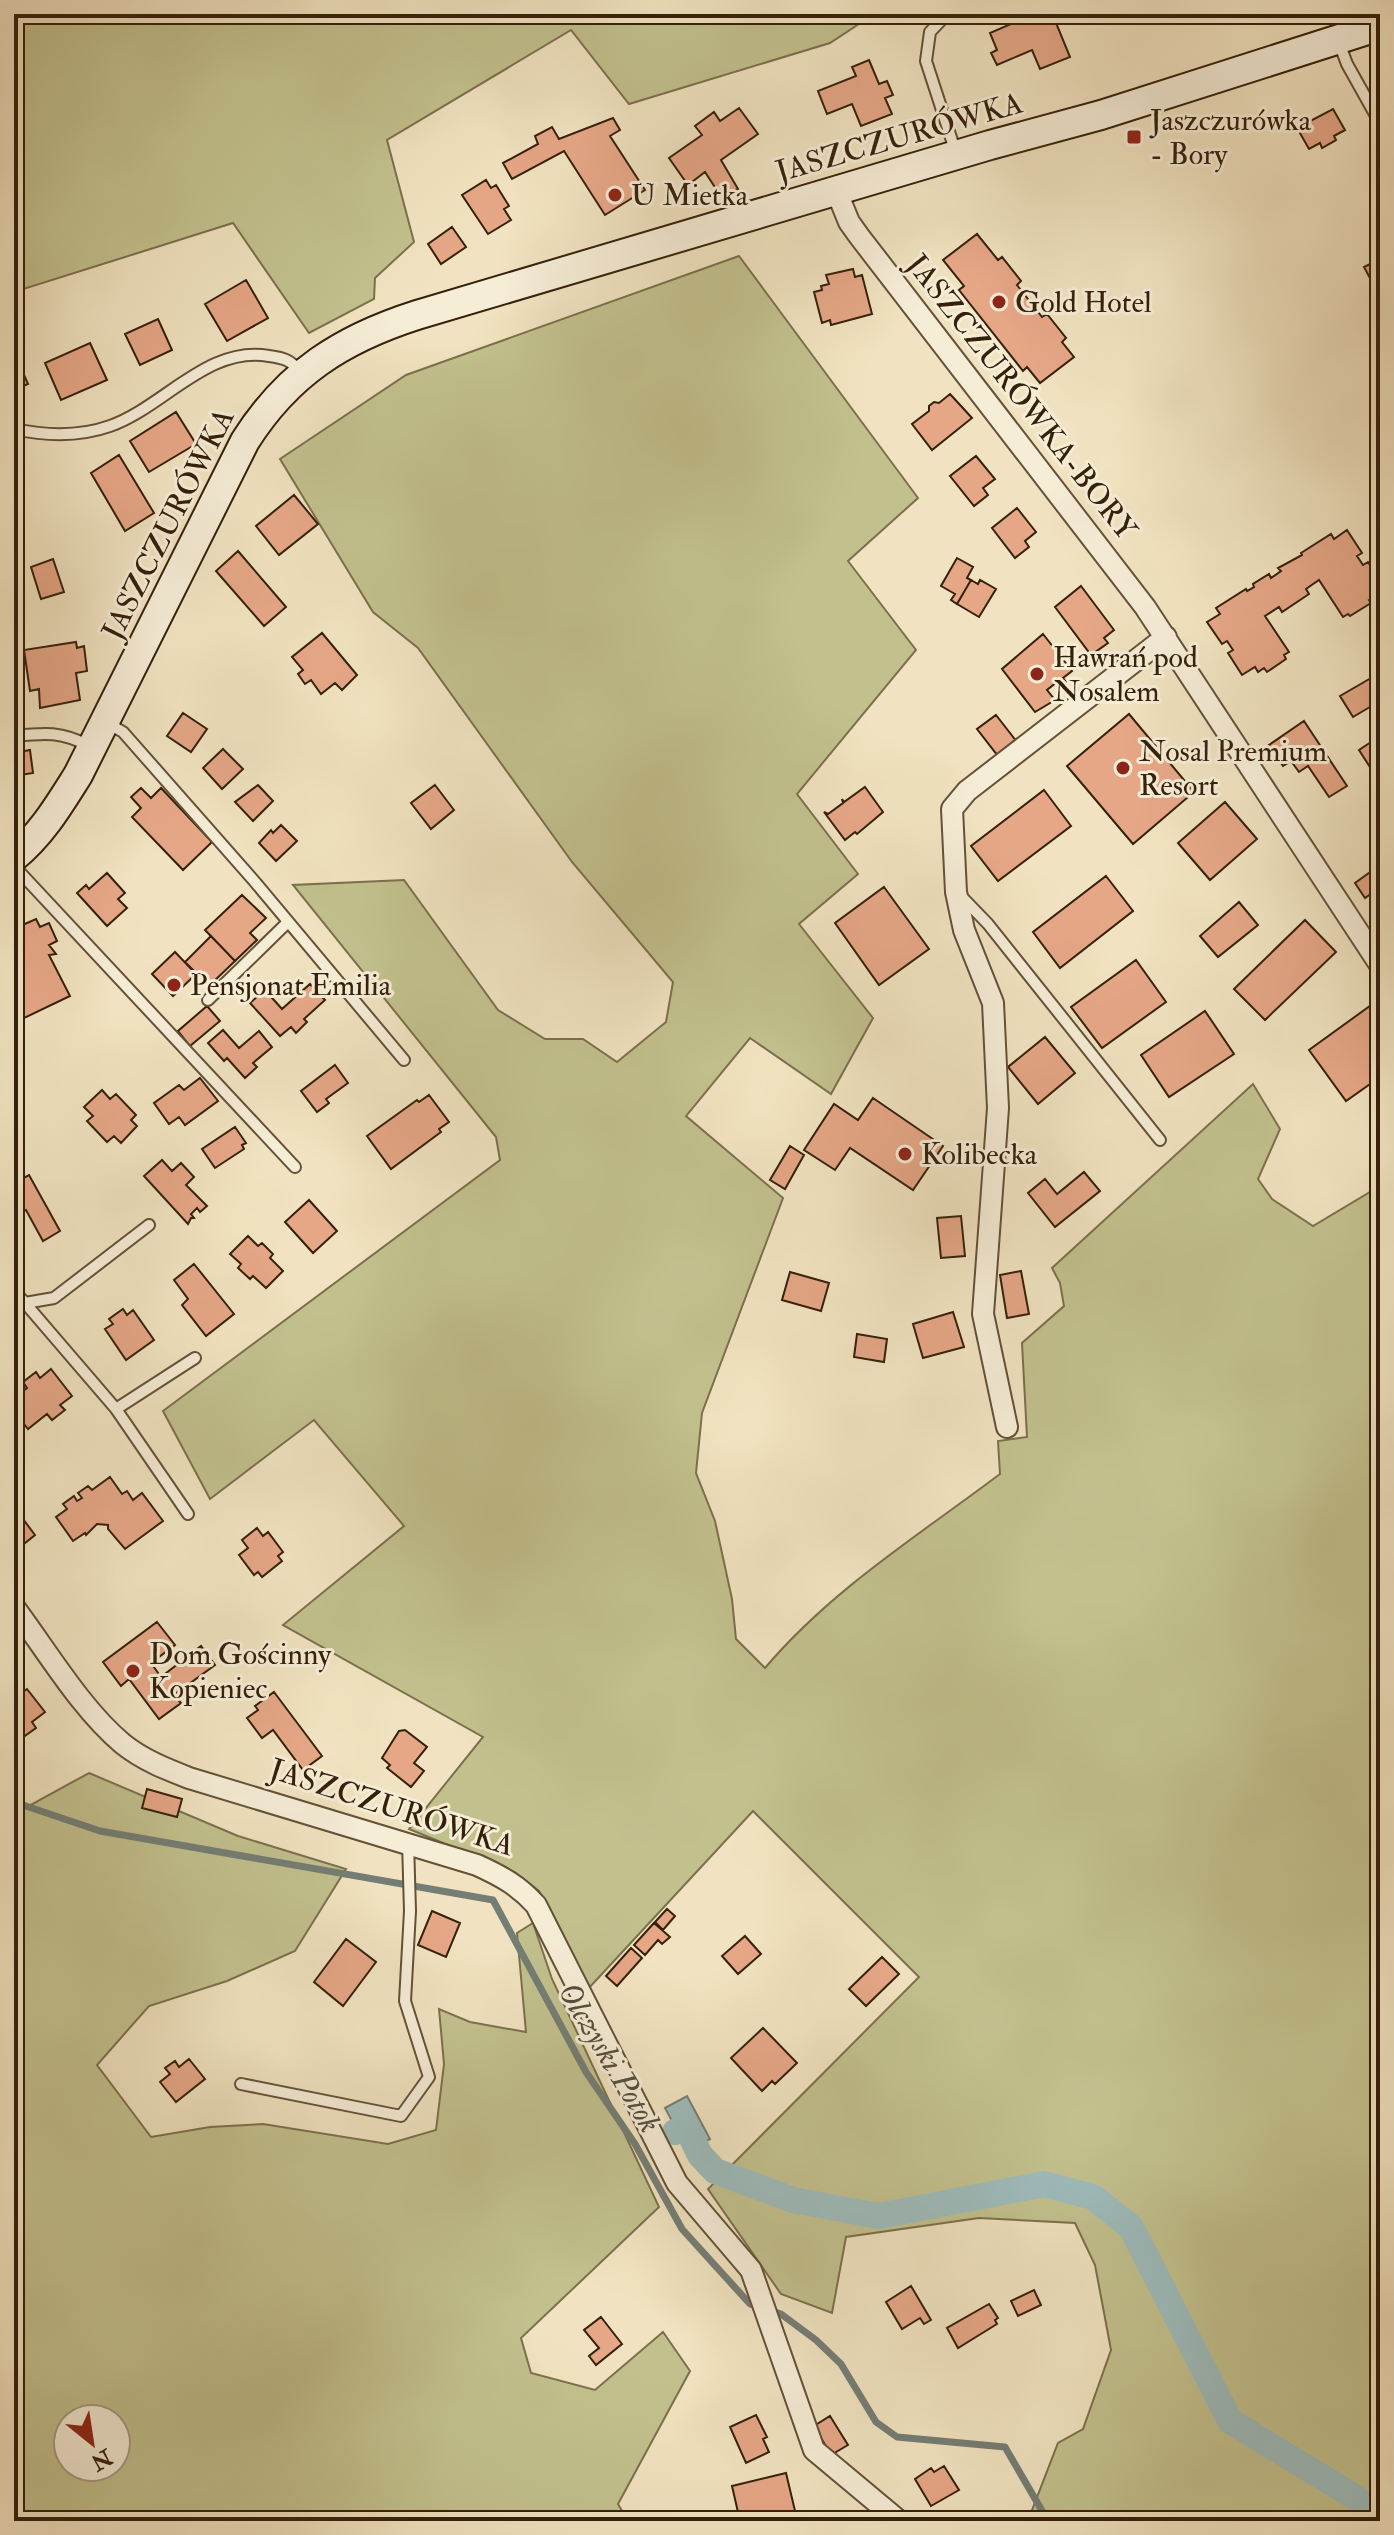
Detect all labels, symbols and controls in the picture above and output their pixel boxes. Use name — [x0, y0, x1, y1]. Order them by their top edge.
street label: JASZCZURÓWKA — [770, 84, 1027, 191]
place label: Jaszczurówka - Bory — [1149, 102, 1312, 173]
marker: Jaszczurówka - Bory — [1125, 128, 1143, 146]
place label: U Mietka — [631, 177, 749, 214]
marker: U Mietka — [606, 186, 624, 204]
street label: JASZCZURÓWKA-BORY — [898, 246, 1146, 549]
place label: Gold Hotel — [1015, 284, 1152, 321]
marker: Gold Hotel — [990, 293, 1008, 311]
street label: JASZCZURÓWKA — [93, 402, 243, 647]
place label: Hawrań pod Nosalem — [1053, 639, 1198, 710]
marker: Hawrań pod Nosalem — [1028, 665, 1046, 683]
place label: Nosal Premium Resort — [1139, 733, 1327, 804]
marker: Nosal Premium Resort — [1114, 759, 1132, 777]
place label: Pensjonat Emilia — [190, 967, 392, 1004]
marker: Pensjonat Emilia — [165, 976, 183, 994]
place label: Kolibecka — [921, 1136, 1038, 1173]
marker: Kolibecka — [896, 1145, 914, 1163]
place label: Dom Gościnny Kopieniec — [149, 1636, 332, 1707]
marker: Dom Gościnny Kopieniec — [124, 1662, 142, 1680]
street label: JASZCZURÓWKA — [264, 1749, 519, 1864]
water label: Olczyski Potok — [548, 1975, 670, 2140]
north arrow — [52, 2403, 132, 2483]
text: N — [86, 2442, 118, 2477]

